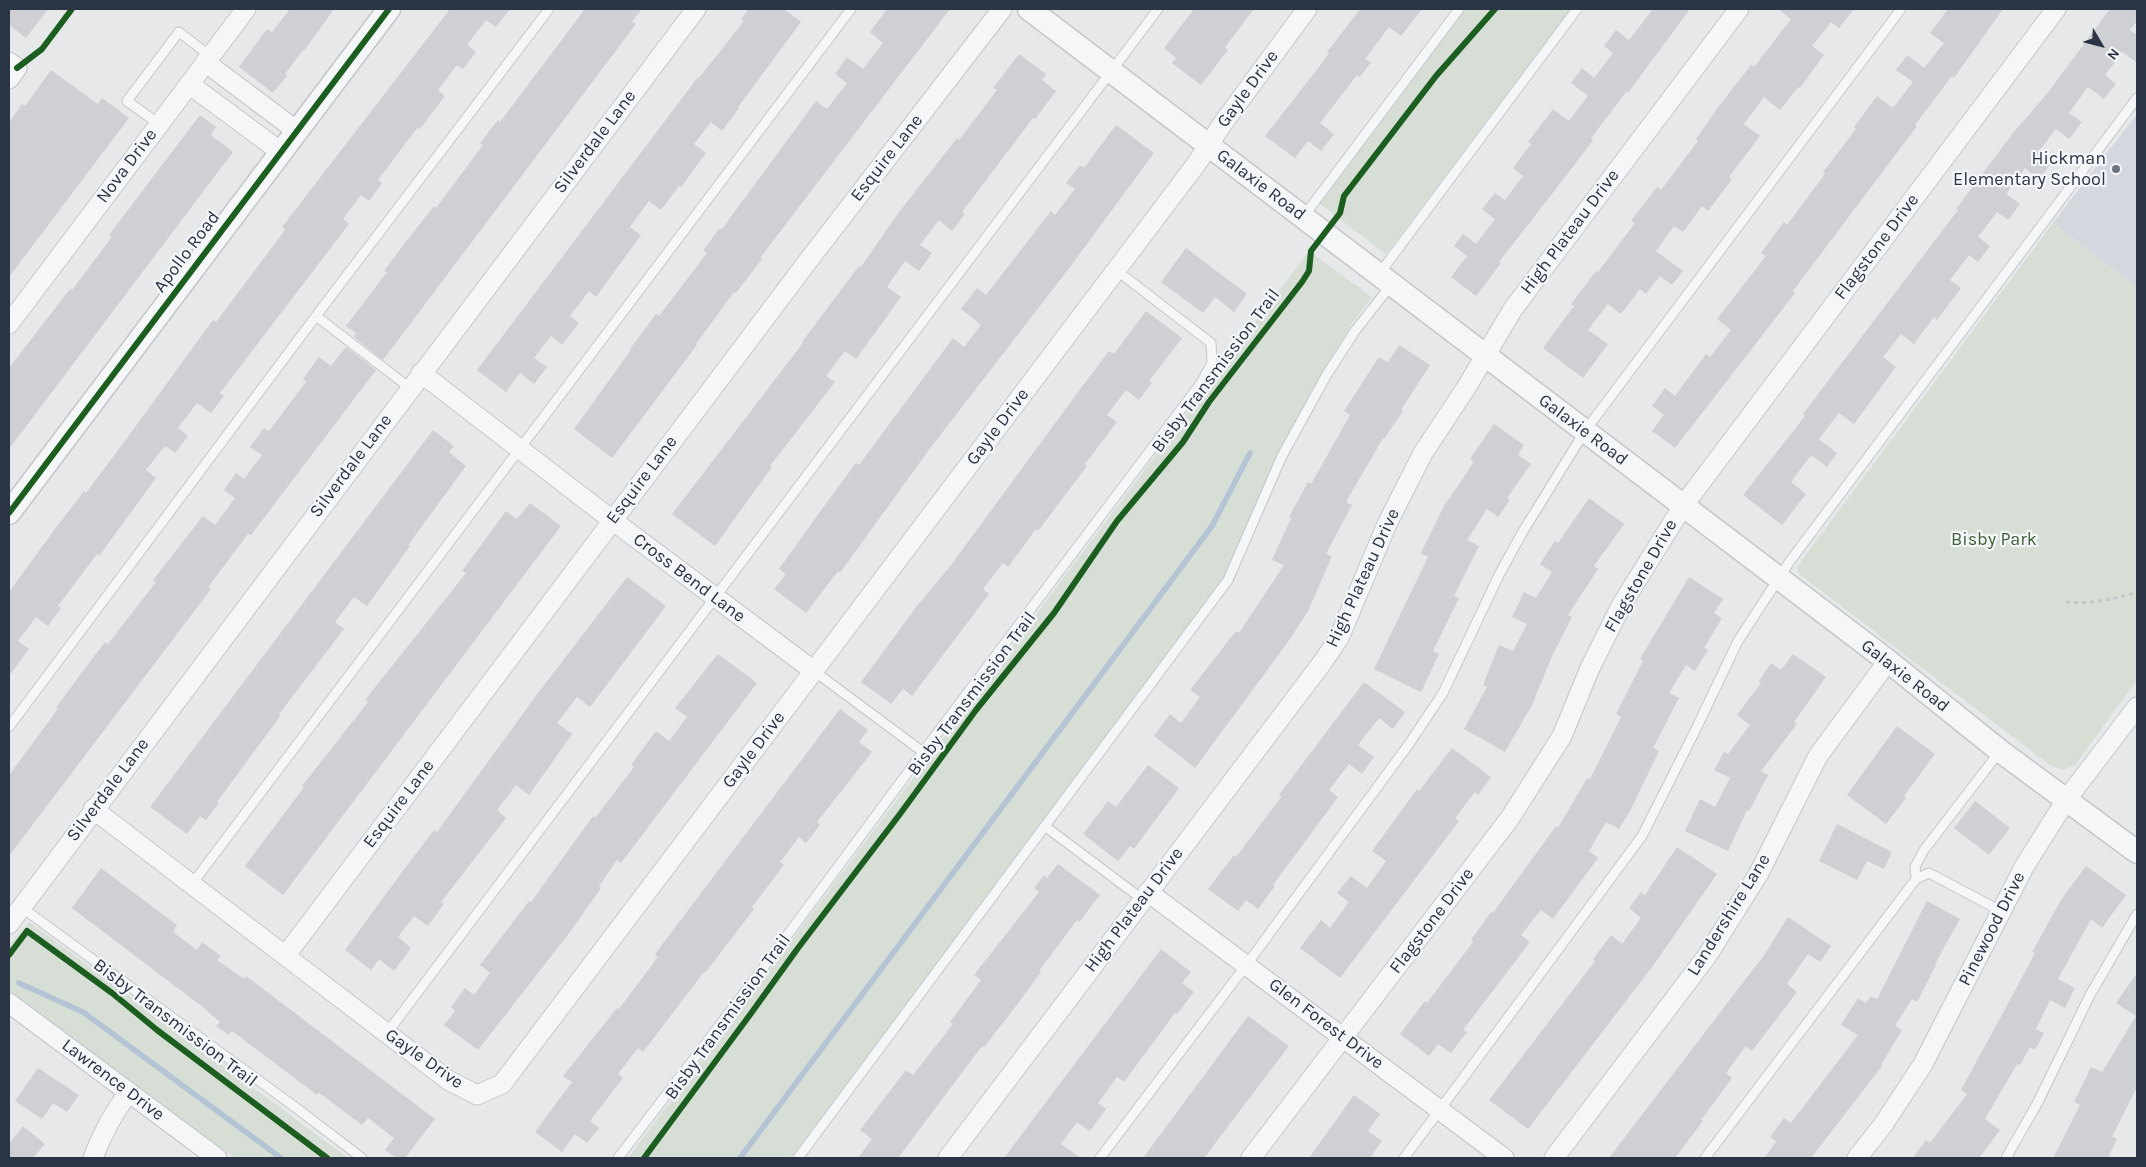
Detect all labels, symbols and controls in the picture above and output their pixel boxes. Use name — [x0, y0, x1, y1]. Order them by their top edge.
north arrow — [2076, 20, 2126, 70]
text: N — [2104, 45, 2123, 63]
street label: Gayle Drive — [1213, 46, 1283, 132]
street label: Silverdale Lane — [549, 86, 641, 198]
street label: Esquire Lane — [846, 110, 928, 206]
street label: Nova Drive — [92, 125, 162, 207]
street label: Galaxie Road — [1212, 144, 1310, 226]
place label: Hickman Elementary School — [1953, 148, 2106, 190]
marker: Hickman Elementary School — [2110, 163, 2122, 175]
street label: High Plateau Drive — [1516, 165, 1624, 299]
street label: Flagstone Drive — [1830, 190, 1924, 304]
street label: Apollo Road — [149, 207, 225, 297]
street label: Bisby Transmission Trail — [1147, 285, 1285, 457]
street label: Gayle Drive — [962, 384, 1034, 470]
street label: Galaxie Road — [1534, 389, 1632, 471]
street label: Silverdale Lane — [305, 410, 397, 522]
street label: Esquire Lane — [602, 432, 682, 528]
street label: High Plateau Drive — [1321, 505, 1405, 651]
street label: Flagstone Drive — [1600, 516, 1682, 636]
street label: Cross Bend Lane — [628, 529, 750, 627]
park label: Bisby Park — [1951, 529, 2037, 551]
street label: Bisby Transmission Trail — [903, 608, 1041, 780]
street label: Galaxie Road — [1857, 635, 1953, 717]
street label: Gayle Drive — [718, 707, 790, 793]
street label: Silverdale Lane — [62, 734, 154, 846]
street label: Esquire Lane — [359, 756, 439, 852]
street label: High Plateau Drive — [1080, 843, 1188, 977]
street label: Landershire Lane — [1683, 850, 1775, 980]
street label: Flagstone Drive — [1385, 864, 1479, 978]
street label: Pinewood Drive — [1954, 868, 2030, 990]
street label: Bisby Transmission Trail — [661, 930, 795, 1104]
street label: Bisby Transmission Trail — [89, 954, 261, 1092]
street label: Glen Forest Drive — [1264, 974, 1388, 1074]
street label: Gayle Drive — [381, 1024, 467, 1094]
street label: Lawrence Drive — [57, 1034, 169, 1126]

